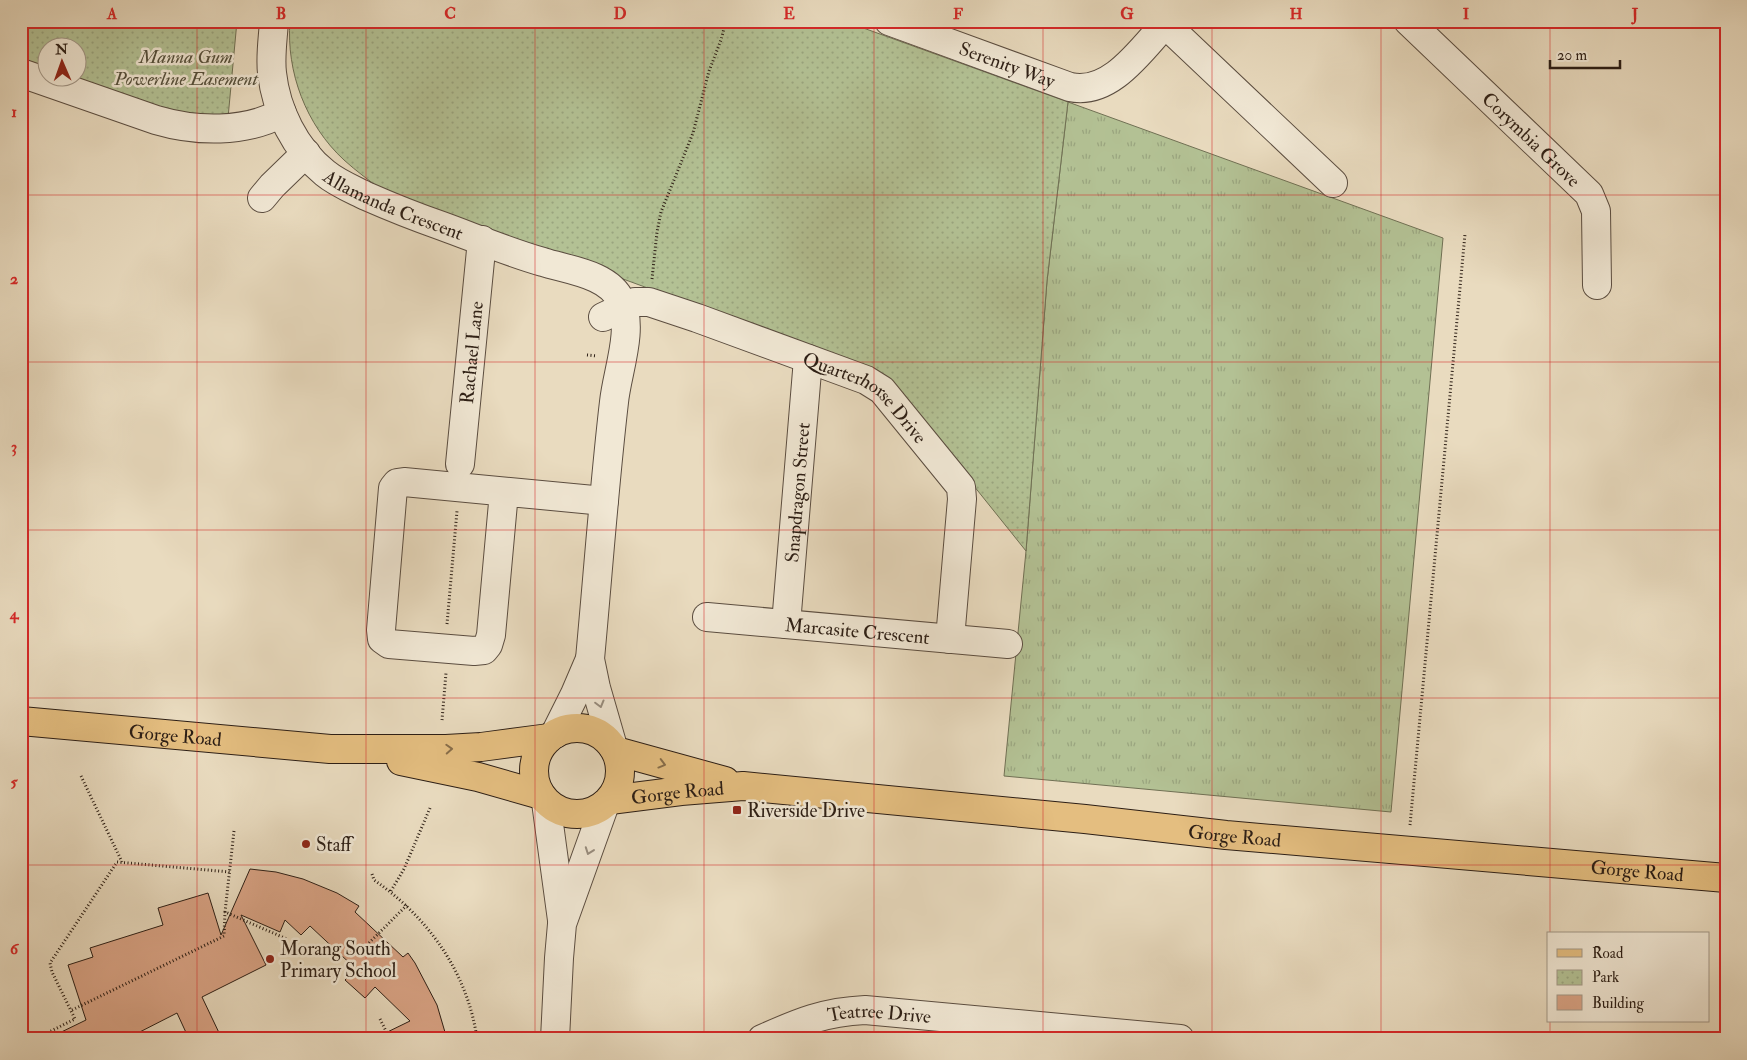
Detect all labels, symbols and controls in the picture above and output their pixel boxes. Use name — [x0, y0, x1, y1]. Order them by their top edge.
text: A — [106, 4, 118, 24]
text: B — [276, 4, 286, 24]
text: C — [444, 4, 456, 24]
text: D — [613, 4, 627, 24]
text: E — [783, 4, 795, 24]
text: F — [953, 4, 963, 24]
text: G — [1120, 4, 1134, 24]
text: H — [1289, 4, 1303, 24]
text: I — [1463, 4, 1470, 24]
text: J — [1631, 4, 1639, 25]
street label: Serenity Way — [956, 37, 1059, 94]
north arrow — [38, 38, 88, 88]
scale bar — [1550, 38, 1620, 70]
text: N — [54, 41, 69, 58]
park label: Manna Gum Powerline Easement — [113, 45, 260, 91]
text: 20 m — [1557, 46, 1587, 65]
street label: Corymbia Grove — [1477, 87, 1585, 193]
text: 1 — [11, 102, 17, 122]
street label: Allamanda Crescent — [317, 164, 466, 246]
text: 2 — [10, 269, 18, 289]
street label: Rachael Lane — [455, 300, 489, 405]
street label: Quarterhorse Drive — [800, 347, 932, 449]
street label: Snapdragon Street — [780, 422, 816, 563]
text: 3 — [11, 437, 17, 457]
text: 4 — [9, 604, 20, 624]
street label: Marcasite Crescent — [784, 613, 931, 650]
one-way arrow — [594, 699, 605, 708]
street label: Gorge Road — [128, 720, 223, 752]
one-way arrow — [445, 743, 453, 754]
one-way arrow — [658, 758, 667, 769]
text: 5 — [10, 772, 18, 792]
street label: Gorge Road — [630, 777, 726, 810]
place label: Riverside Drive — [747, 799, 865, 823]
marker: Riverside Drive — [731, 804, 743, 816]
street label: Gorge Road — [1187, 820, 1283, 853]
place label: Staff — [316, 833, 355, 857]
marker: Staff — [300, 838, 312, 850]
one-way arrow — [585, 846, 595, 854]
street label: Gorge Road — [1590, 855, 1685, 887]
legend — [1547, 932, 1710, 1022]
place label: Morang South Primary School — [280, 937, 396, 983]
text: 6 — [10, 939, 20, 959]
text: Road — [1592, 944, 1624, 963]
marker: Morang South Primary School — [264, 953, 276, 965]
text: Park — [1592, 968, 1619, 987]
text: Building — [1592, 994, 1644, 1013]
street label: Teatree Drive — [825, 999, 932, 1029]

